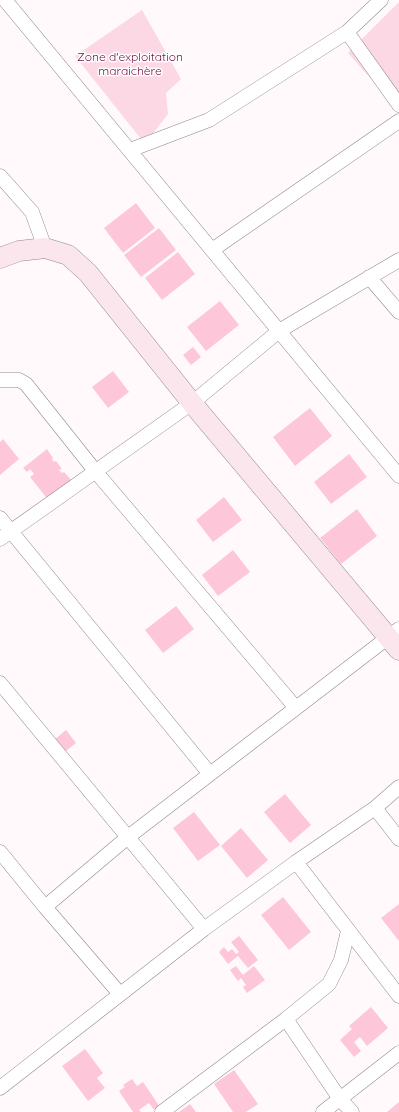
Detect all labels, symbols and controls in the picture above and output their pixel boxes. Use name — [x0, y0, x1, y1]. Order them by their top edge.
park label: Zone d'exploitation maraichère — [77, 50, 183, 78]

